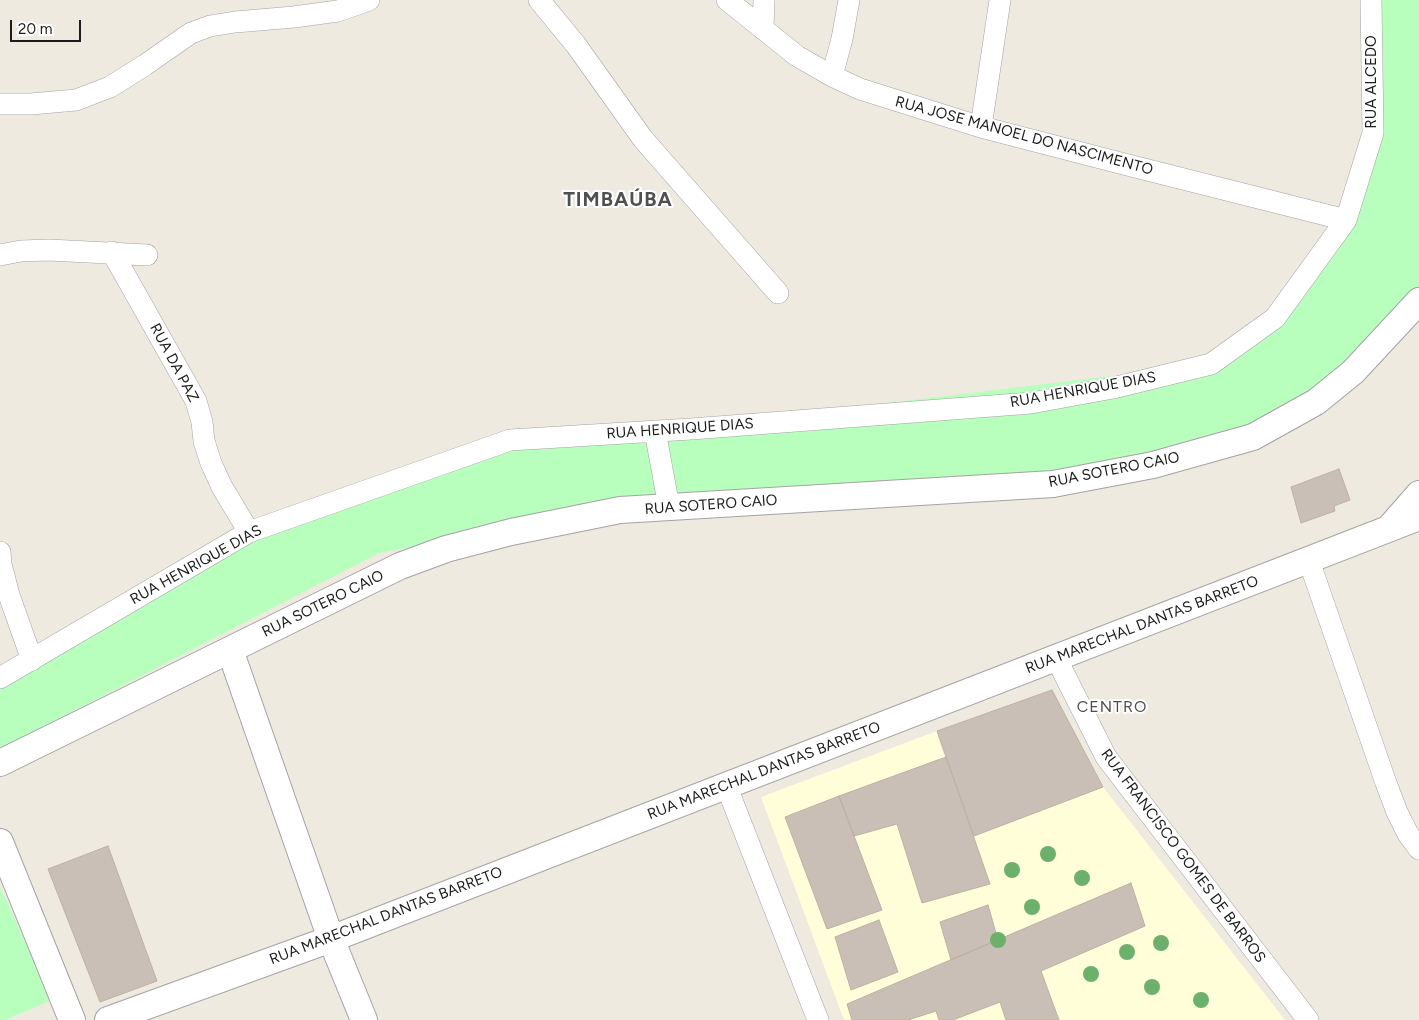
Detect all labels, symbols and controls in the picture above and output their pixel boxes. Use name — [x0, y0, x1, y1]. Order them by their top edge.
scale bar — [12, 10, 84, 42]
text: 20 m — [18, 20, 52, 38]
street label: RUA ALCEDO — [1363, 35, 1381, 129]
street label: RUA JOSE MANOEL DO NASCIMENTO — [893, 93, 1155, 179]
district label: TIMBAÚBA — [562, 188, 674, 212]
street label: RUA DA PAZ — [146, 321, 202, 405]
street label: RUA HENRIQUE DIAS — [1009, 368, 1157, 412]
street label: RUA HENRIQUE DIAS — [606, 415, 754, 443]
street label: RUA SOTERO CAIO — [1047, 448, 1181, 492]
street label: RUA SOTERO CAIO — [644, 491, 778, 519]
street label: RUA HENRIQUE DIAS — [127, 521, 265, 609]
street label: RUA SOTERO CAIO — [259, 567, 387, 641]
street label: RUA MARECHAL DANTAS BARRETO — [1023, 572, 1261, 678]
district label: CENTRO — [1076, 697, 1148, 717]
street label: RUA MARECHAL DANTAS BARRETO — [645, 718, 883, 824]
street label: RUA FRANCISCO GOMES DE BARROS — [1097, 746, 1269, 966]
street label: RUA MARECHAL DANTAS BARRETO — [267, 863, 505, 969]

